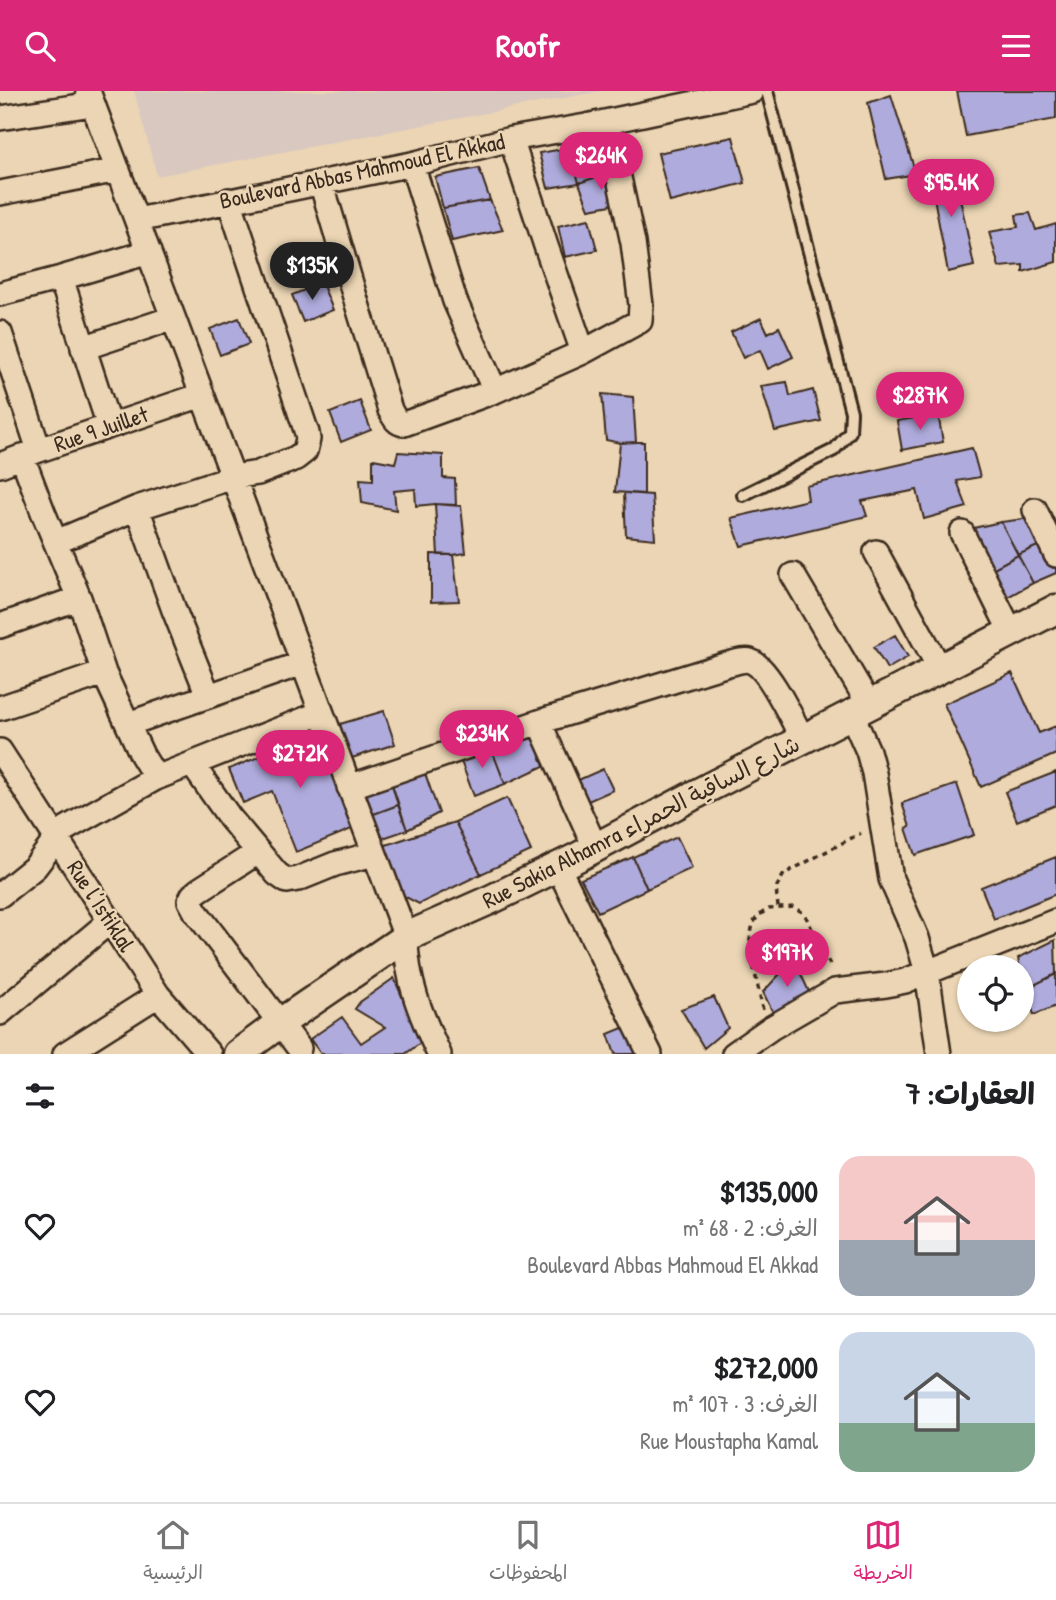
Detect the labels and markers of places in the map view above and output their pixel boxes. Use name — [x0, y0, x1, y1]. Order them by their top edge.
pin: $264K — [552, 133, 650, 192]
pin: $95.4K — [894, 159, 1008, 219]
pin: $135K — [263, 243, 361, 302]
pin: $287K — [871, 373, 969, 432]
pin: $234K — [433, 711, 531, 770]
pin: $272K — [251, 731, 349, 790]
pin: $197K — [738, 929, 836, 989]

